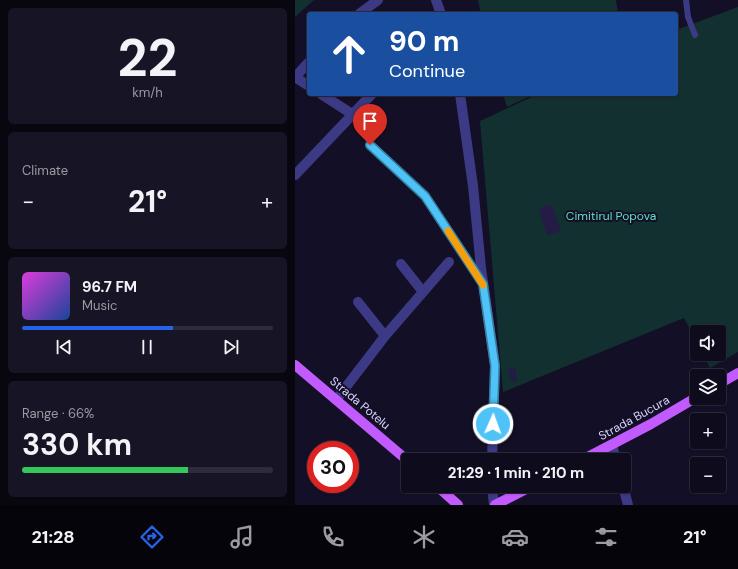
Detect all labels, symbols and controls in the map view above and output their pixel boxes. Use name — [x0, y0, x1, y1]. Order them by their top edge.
text: 90 m — [389, 23, 459, 60]
text: 22 — [117, 24, 178, 92]
icon: ahead — [323, 28, 375, 80]
text: Continue — [389, 59, 465, 83]
text: km/h — [132, 84, 163, 101]
pin — [353, 104, 387, 145]
icon: arrive — [359, 110, 381, 132]
text: Climate — [22, 162, 68, 179]
text: 21° — [128, 182, 167, 221]
text: − — [22, 187, 34, 216]
text: + — [261, 187, 273, 216]
park label: Cimitirul Popova — [566, 208, 656, 224]
text: 96.7 FM — [82, 277, 137, 297]
text: Music — [82, 297, 117, 314]
map controls — [690, 325, 726, 493]
button: sound — [690, 325, 726, 361]
icon: previous — [53, 336, 75, 358]
icon: pause — [136, 336, 158, 358]
icon: next — [220, 336, 242, 358]
button: layers — [690, 369, 726, 405]
street label: Strada Potelu — [326, 373, 394, 433]
street label: Strada Bucura — [596, 392, 672, 444]
position arrow — [472, 403, 514, 445]
text: Range · 66% — [22, 405, 94, 422]
button: + — [690, 413, 726, 449]
text: 330 km — [22, 425, 132, 464]
speed limit sign: 30 — [307, 441, 359, 493]
button: − — [690, 457, 726, 493]
text: 21:29 · 1 min · 210 m — [448, 463, 584, 483]
icon: directions — [138, 523, 166, 551]
icon: music — [228, 523, 256, 551]
icon: phone — [319, 523, 347, 551]
icon: climate — [410, 523, 438, 551]
icon: car — [501, 523, 529, 551]
icon: filters — [592, 523, 620, 551]
text: 21:28 — [31, 525, 75, 549]
text: 21° — [683, 525, 706, 549]

